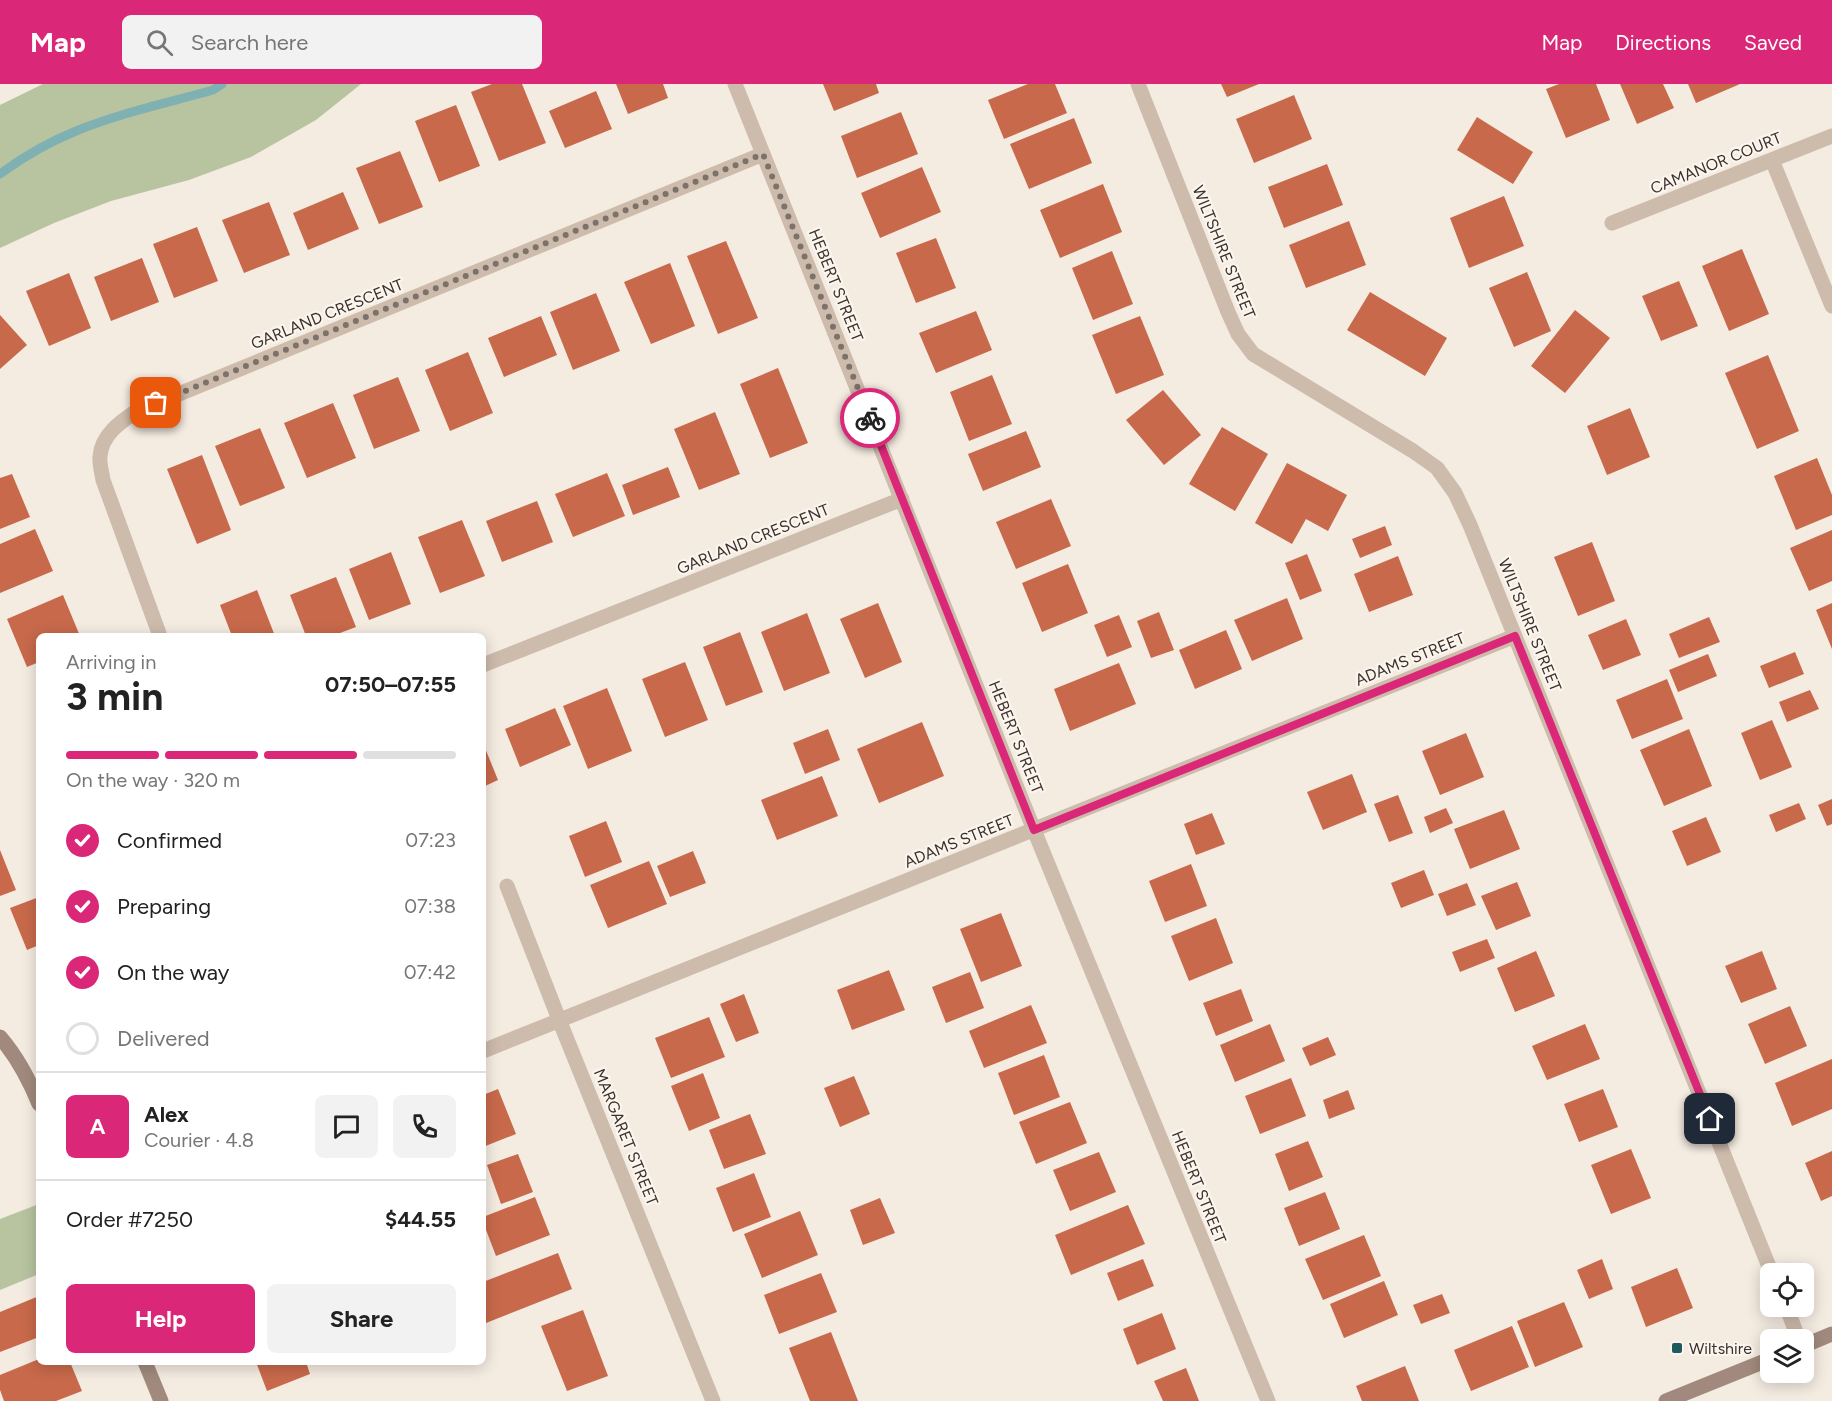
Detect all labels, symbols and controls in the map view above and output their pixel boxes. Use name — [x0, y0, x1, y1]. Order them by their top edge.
search box — [122, 15, 542, 69]
text: Map — [30, 25, 86, 59]
icon: search — [143, 26, 176, 59]
text: Search here — [191, 29, 308, 56]
text: Map — [1541, 30, 1582, 55]
text: Directions — [1615, 30, 1711, 55]
text: Saved — [1744, 30, 1802, 55]
street label: CAMANOR COURT — [1648, 128, 1784, 198]
street label: WILTSHIRE STREET — [1189, 183, 1259, 321]
street label: HEBERT STREET — [805, 226, 867, 344]
street label: GARLAND CRESCENT — [248, 275, 406, 353]
pin — [130, 377, 181, 428]
icon: bag — [139, 386, 172, 419]
courier — [840, 388, 900, 448]
icon: bike — [854, 402, 887, 435]
street label: GARLAND CRESCENT — [674, 500, 832, 578]
street label: WILTSHIRE STREET — [1495, 556, 1565, 694]
street label: ADAMS STREET — [1352, 628, 1468, 690]
text: Arriving in — [66, 650, 156, 674]
text: 07:50–07:55 — [325, 671, 456, 698]
text: 3 min — [66, 673, 163, 720]
street label: HEBERT STREET — [985, 678, 1047, 796]
text: On the way · 320 m — [66, 768, 240, 792]
street label: ADAMS STREET — [901, 810, 1017, 872]
icon: check — [66, 824, 99, 857]
text: Confirmed — [117, 827, 222, 854]
text: 07:23 — [405, 828, 456, 852]
icon: check — [66, 890, 99, 923]
text: Preparing — [117, 893, 211, 920]
text: 07:38 — [404, 894, 456, 918]
icon: check — [66, 956, 99, 989]
text: On the way — [117, 959, 229, 986]
text: 07:42 — [404, 960, 456, 984]
text: Delivered — [117, 1025, 210, 1052]
street label: MARGARET STREET — [590, 1066, 662, 1208]
pin — [1684, 1093, 1735, 1144]
button: chat — [315, 1095, 378, 1158]
button: phone — [393, 1095, 456, 1158]
text: Alex — [144, 1101, 189, 1128]
icon: home — [1693, 1102, 1726, 1135]
text: A — [90, 1113, 105, 1140]
text: Courier · 4.8 — [144, 1128, 254, 1152]
street label: HEBERT STREET — [1168, 1128, 1230, 1246]
text: Order #7250 — [66, 1206, 193, 1233]
text: $44.55 — [385, 1206, 456, 1233]
map controls — [1760, 1263, 1814, 1383]
button: locate — [1760, 1263, 1814, 1317]
button: Help — [66, 1284, 255, 1353]
button: Share — [267, 1284, 456, 1353]
button: layers — [1760, 1329, 1814, 1383]
place label: Wiltshire — [1689, 1339, 1752, 1358]
marker: Wiltshire — [1670, 1341, 1684, 1355]

